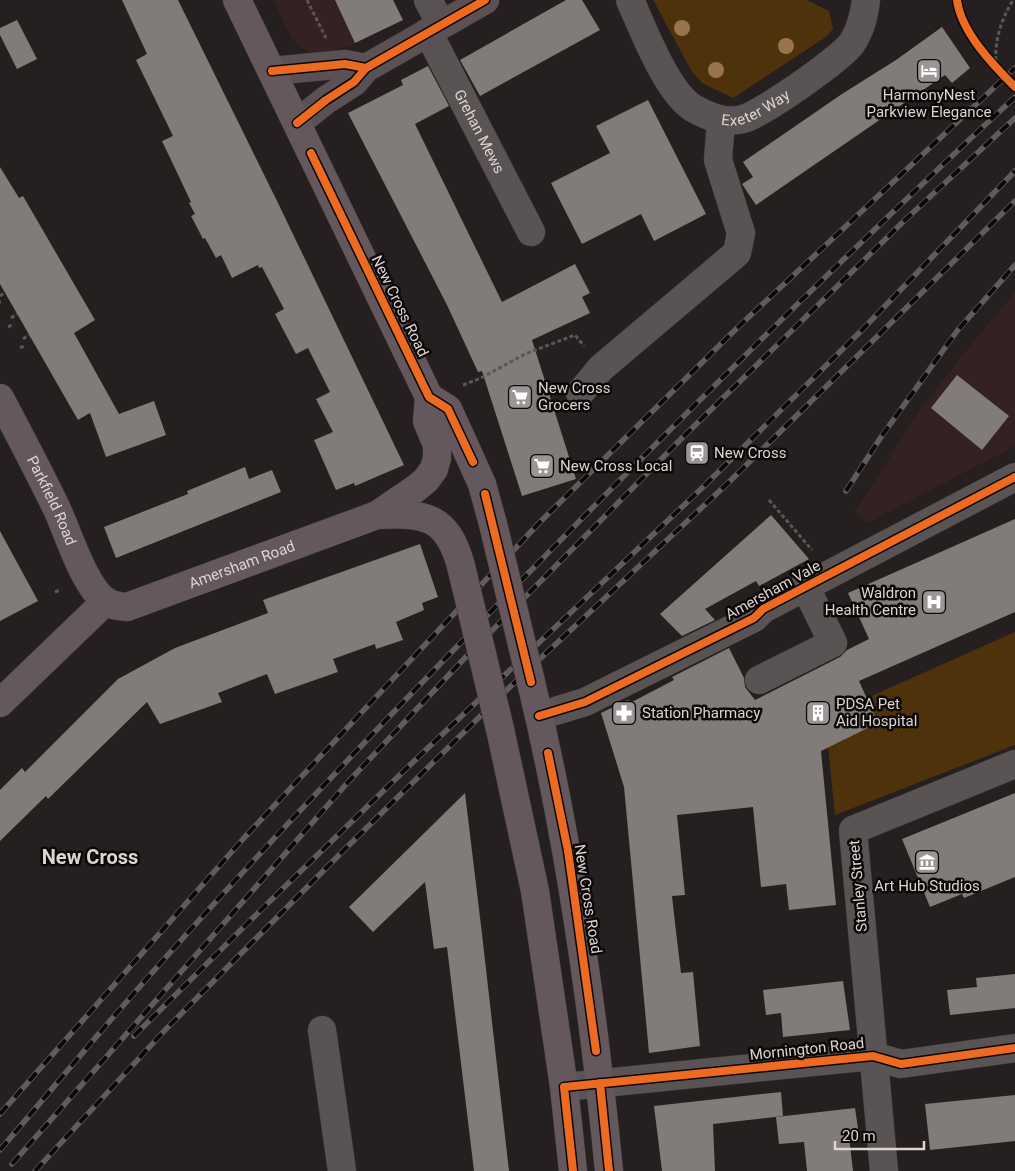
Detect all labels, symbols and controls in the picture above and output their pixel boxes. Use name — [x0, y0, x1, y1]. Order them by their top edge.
hotel icon: HarmonyNest Parkview Elegance — [916, 58, 942, 84]
street label: Exeter Way — [720, 86, 793, 130]
place label: HarmonyNest Parkview Elegance — [867, 86, 991, 121]
street label: Grehan Mews — [450, 87, 508, 176]
street label: New Cross Road — [368, 252, 432, 360]
place label: New Cross Grocers — [538, 379, 610, 414]
supermarket icon: New Cross Grocers — [507, 384, 533, 410]
station icon: New Cross — [684, 440, 710, 466]
place label: New Cross — [714, 444, 786, 462]
street label: Parkfield Road — [23, 453, 80, 548]
supermarket icon: New Cross Local — [529, 453, 555, 479]
place label: New Cross Local — [560, 457, 672, 475]
street label: Amersham Road — [187, 537, 297, 592]
street label: Amersham Vale — [722, 556, 824, 624]
place label: Waldron Health Centre — [825, 584, 916, 619]
hospital icon: Waldron Health Centre — [921, 589, 947, 615]
place label: PDSA Pet Aid Hospital — [836, 695, 917, 730]
pharmacy icon: Station Pharmacy — [611, 700, 637, 726]
building icon: PDSA Pet Aid Hospital — [805, 700, 831, 726]
place label: Station Pharmacy — [642, 704, 760, 722]
street label: Stanley Street — [845, 839, 871, 933]
street label: New Cross Road — [570, 843, 606, 955]
district label: New Cross — [42, 845, 138, 869]
museum icon: Art Hub Studios — [914, 849, 940, 875]
place label: Art Hub Studios — [874, 877, 980, 895]
street label: Mornington Road — [749, 1034, 865, 1064]
scale bar — [835, 1118, 924, 1150]
text: 20 m — [842, 1127, 876, 1145]

